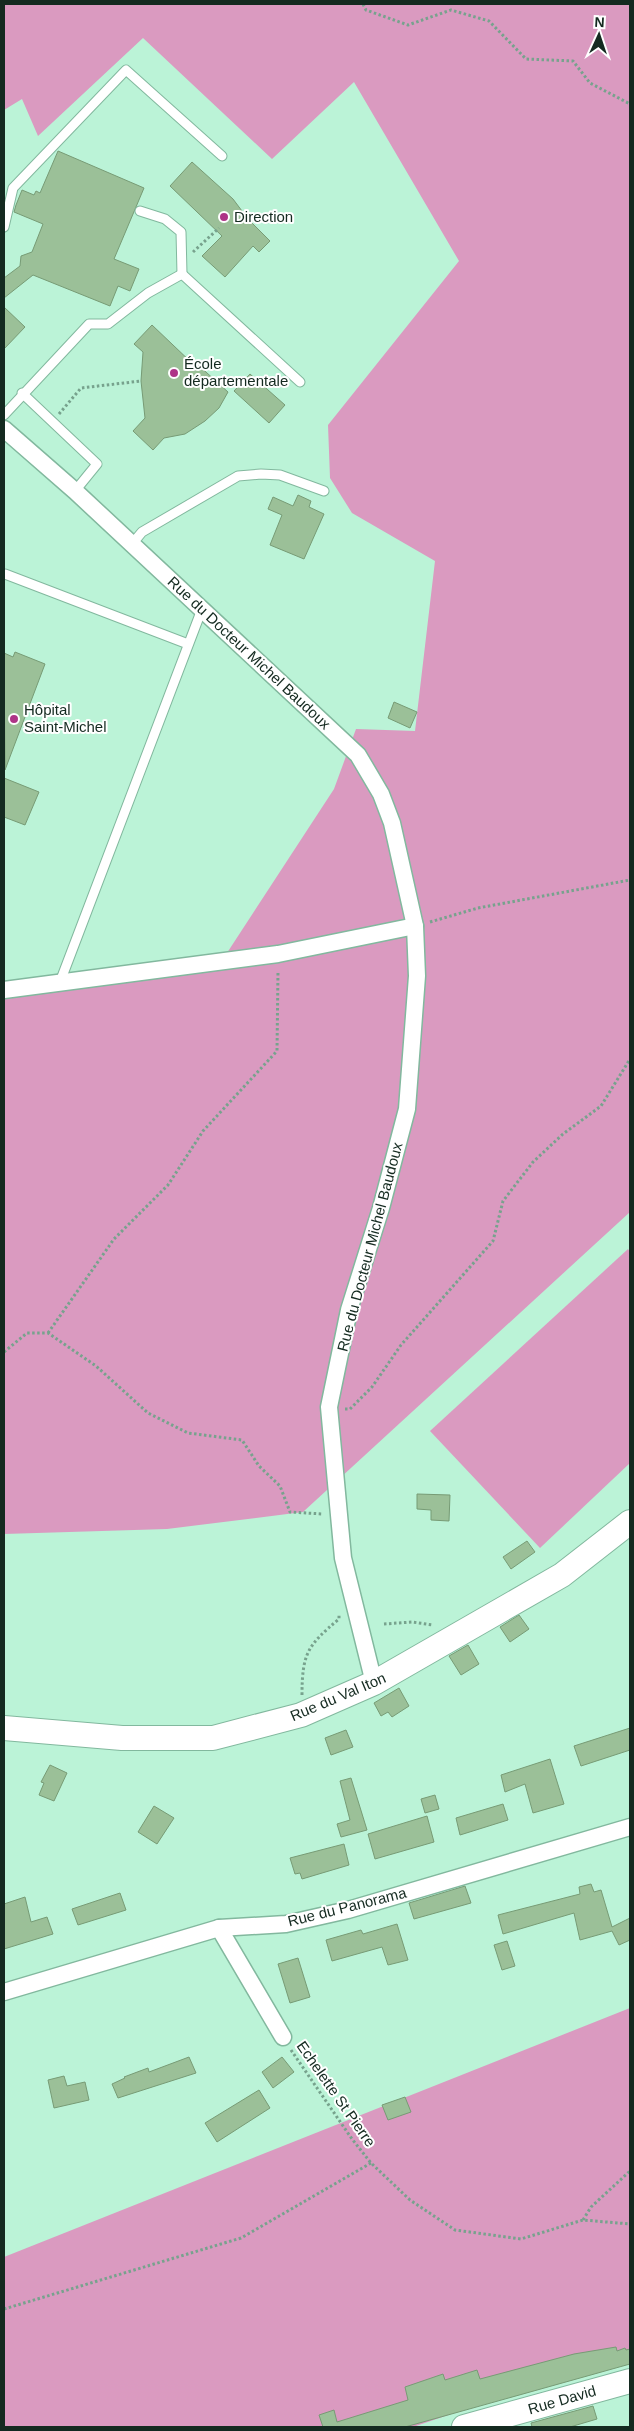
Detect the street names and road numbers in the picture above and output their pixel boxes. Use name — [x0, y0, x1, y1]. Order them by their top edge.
street label: Rue du Docteur Michel Baudoux — [165, 573, 334, 733]
street label: Rue du Docteur Michel Baudoux — [333, 1140, 406, 1353]
street label: Rue du Val Iton — [287, 1669, 388, 1724]
street label: Rue du Panorama — [286, 1883, 409, 1929]
street label: Echelette St Pierre — [294, 2038, 379, 2150]
street label: Rue David — [526, 2382, 598, 2417]

